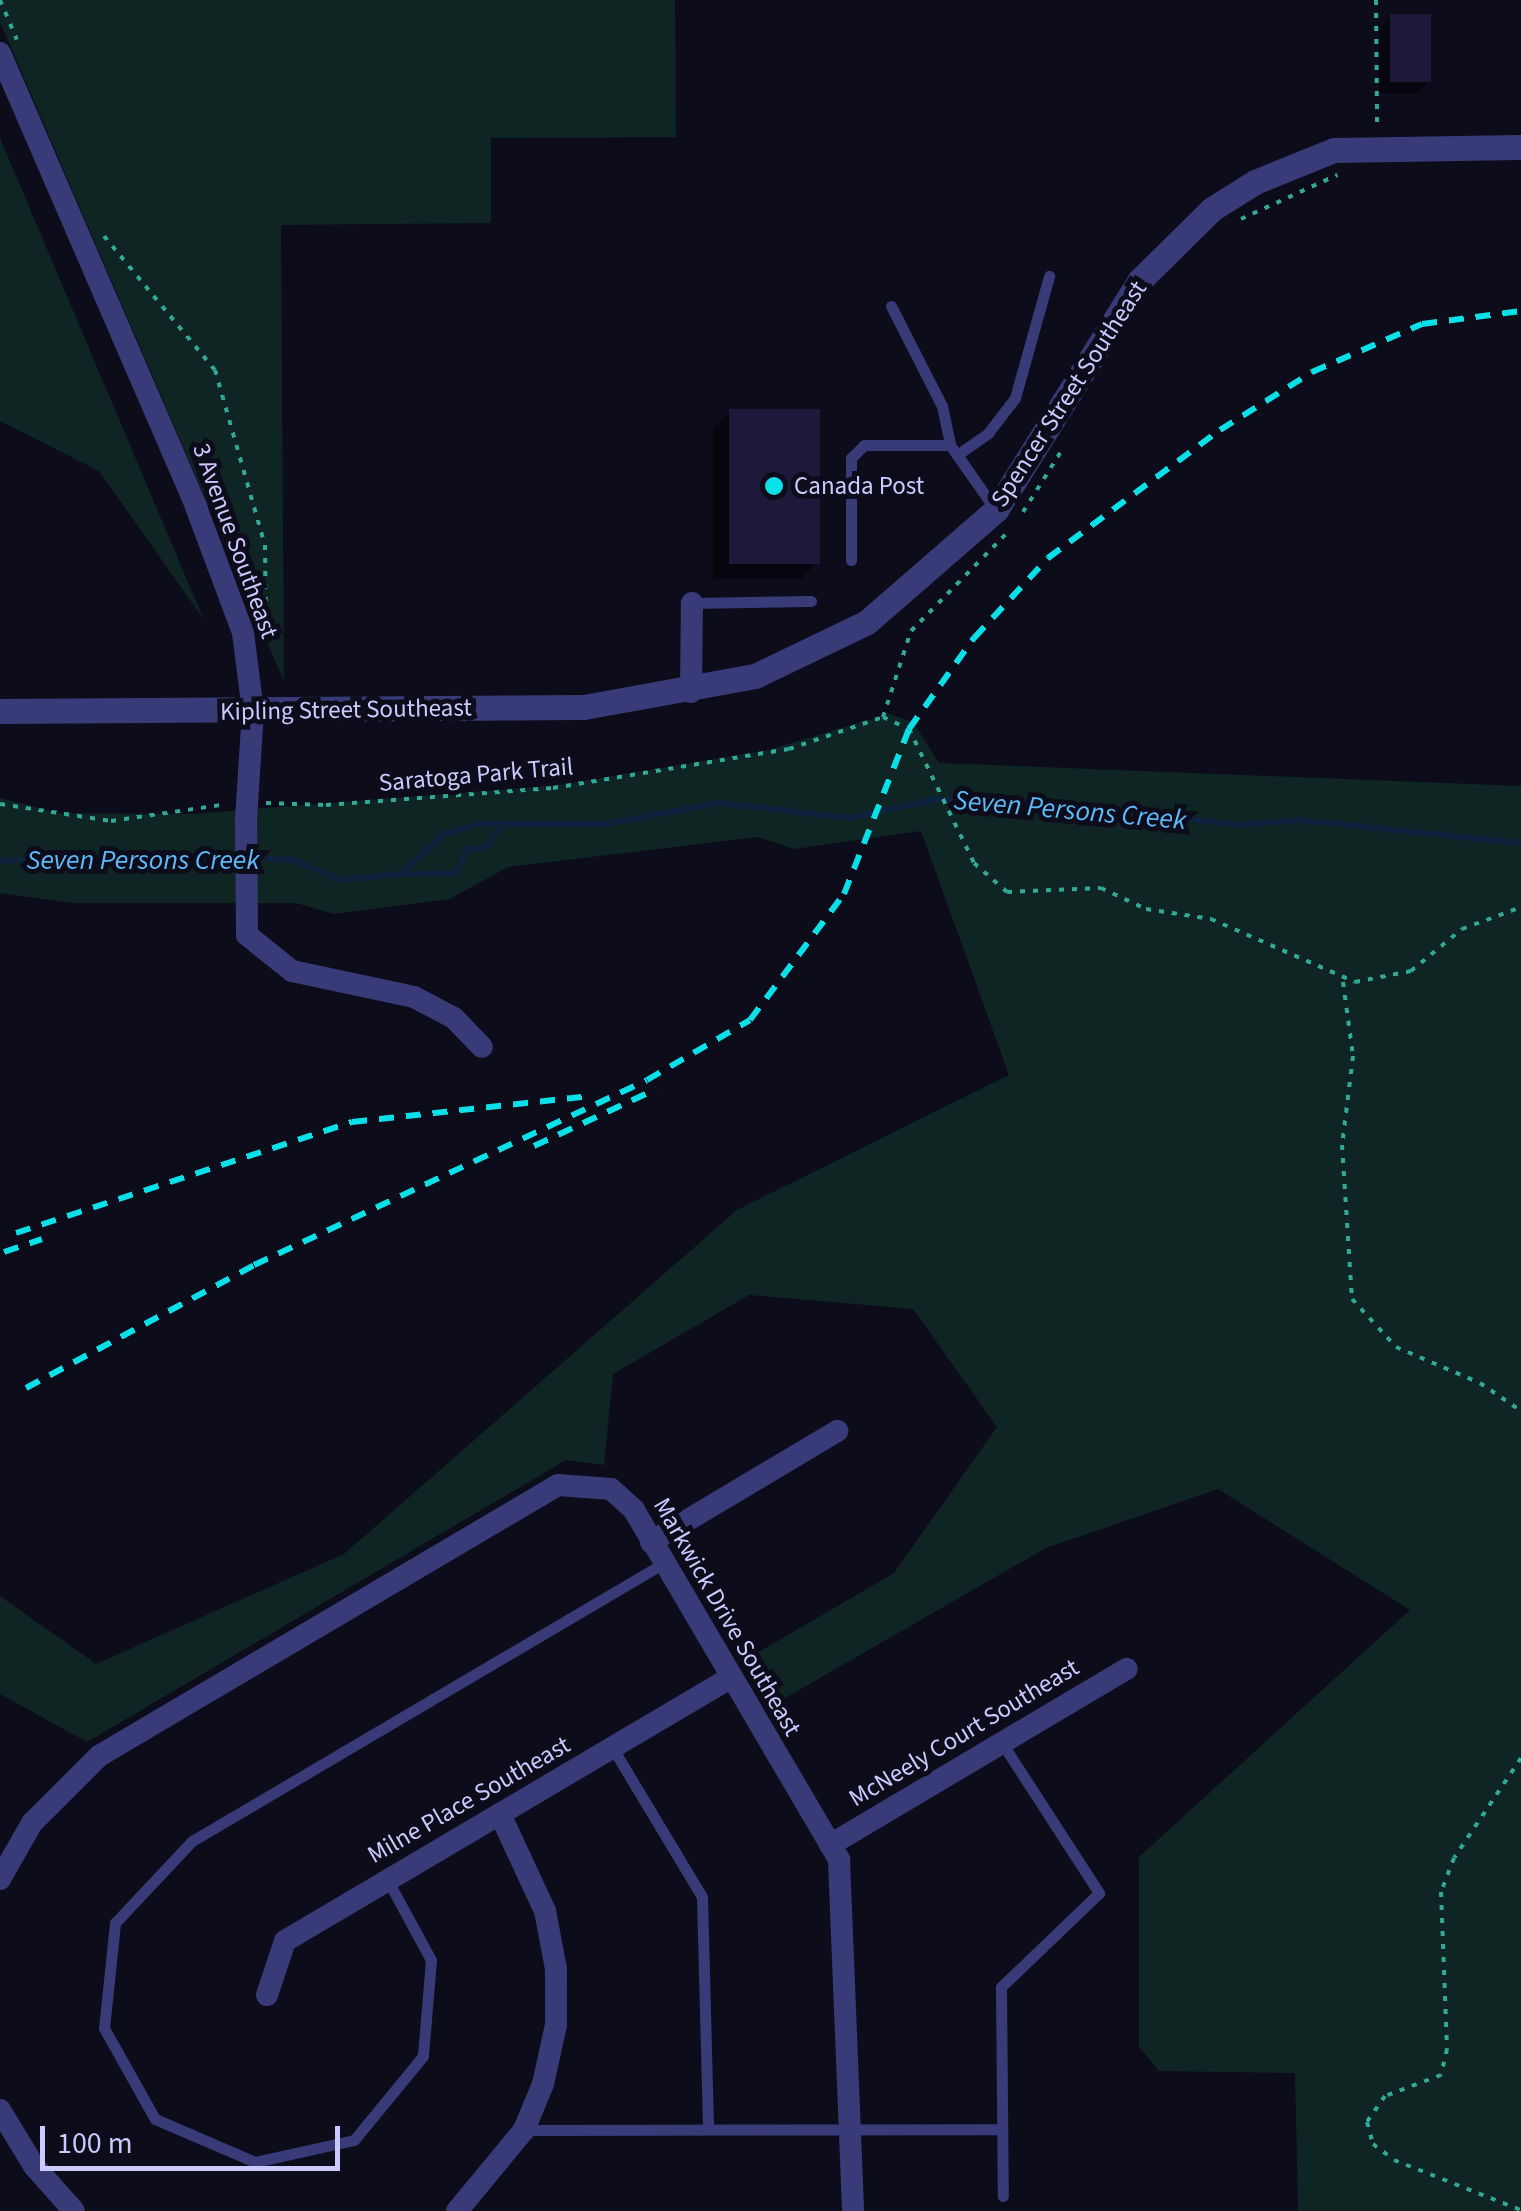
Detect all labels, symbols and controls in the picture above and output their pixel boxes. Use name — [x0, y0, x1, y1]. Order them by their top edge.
street label: Spencer Street Southeast — [985, 275, 1153, 513]
street label: 3 Avenue Southeast — [186, 440, 284, 642]
place label: Canada Post — [794, 471, 924, 501]
marker: Canada Post — [763, 475, 785, 497]
street label: Kipling Street Southeast — [220, 693, 472, 727]
street label: Saratoga Park Trail — [378, 752, 574, 798]
water label: Seven Persons Creek — [952, 783, 1188, 837]
water label: Seven Persons Creek — [26, 843, 260, 877]
street label: Markwick Drive Southeast — [647, 1493, 807, 1741]
street label: McNeely Court Southeast — [844, 1652, 1084, 1814]
street label: Milne Place Southeast — [362, 1730, 576, 1870]
scale bar — [45, 2106, 345, 2168]
text: 100 m — [57, 2122, 133, 2165]

